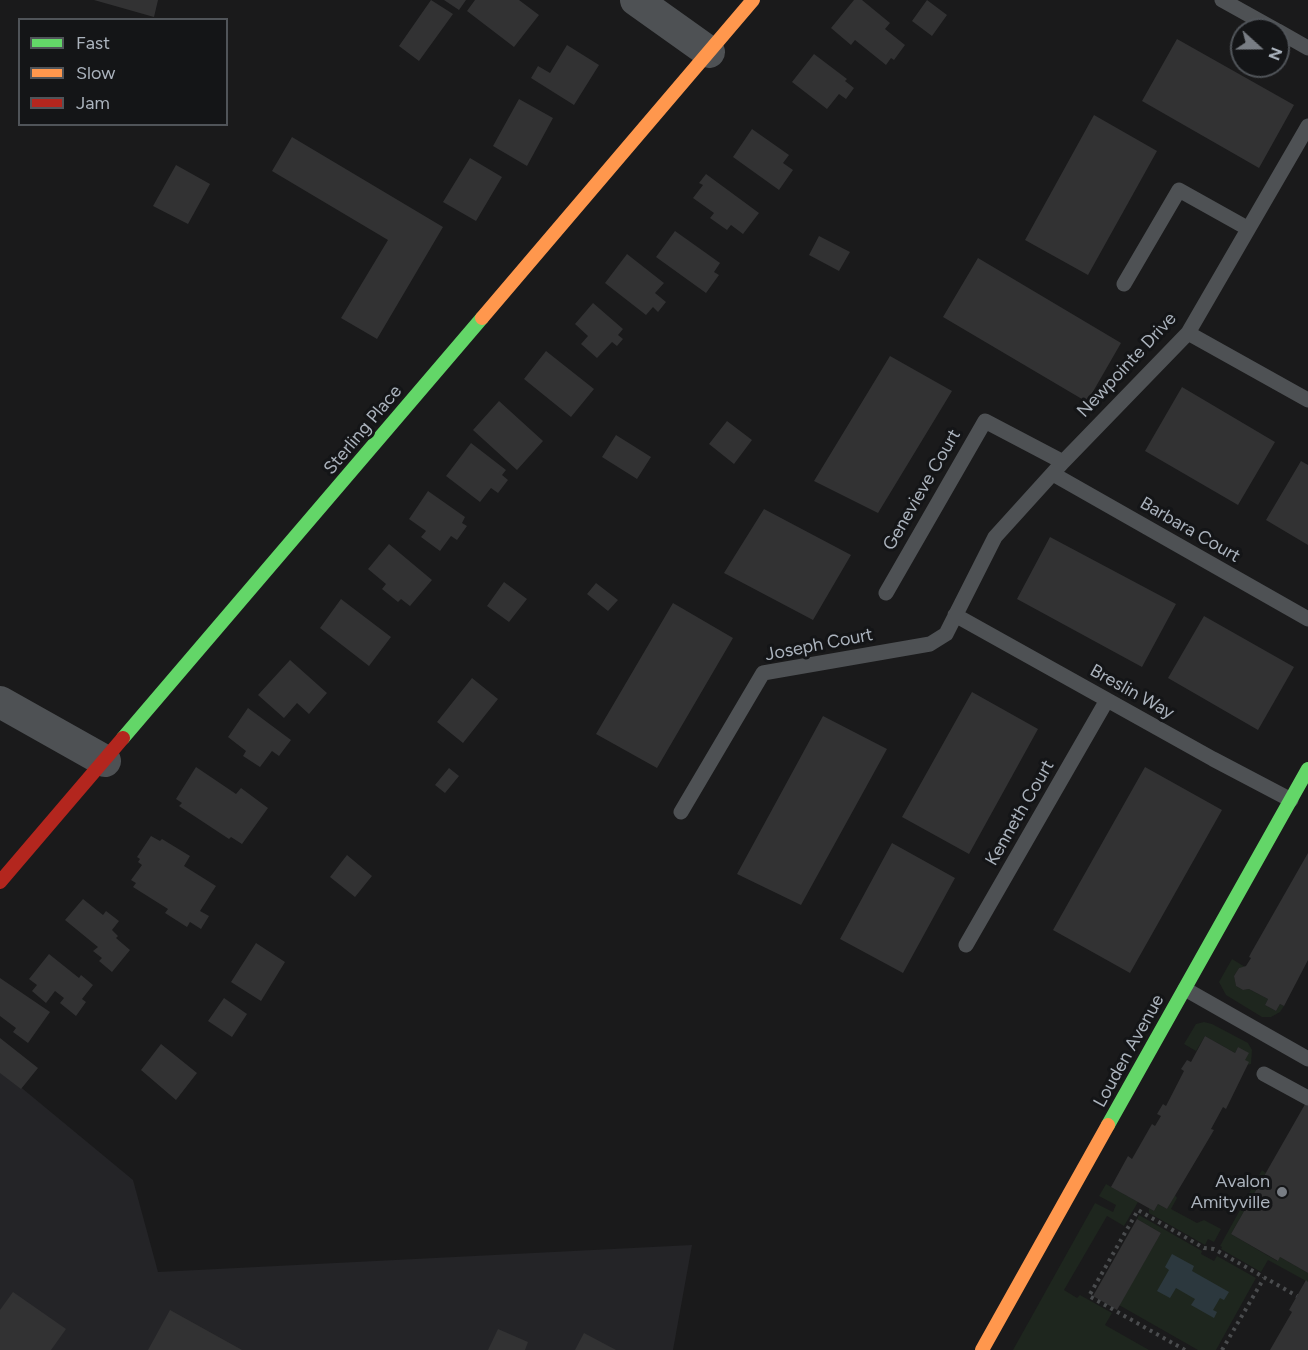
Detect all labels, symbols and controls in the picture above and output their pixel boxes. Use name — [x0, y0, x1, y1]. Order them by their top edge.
legend — [18, 18, 228, 126]
north arrow — [1230, 18, 1290, 78]
text: Fast — [76, 32, 110, 54]
text: N — [1264, 45, 1286, 63]
text: Slow — [76, 62, 115, 84]
text: Jam — [76, 92, 110, 114]
street label: Newpointe Drive — [1073, 308, 1181, 422]
street label: Sterling Place — [319, 381, 407, 479]
street label: Genevieve Court — [879, 426, 965, 554]
street label: Barbara Court — [1136, 493, 1244, 567]
street label: Joseph Court — [763, 624, 875, 666]
street label: Breslin Way — [1086, 660, 1178, 724]
street label: Kenneth Court — [981, 756, 1059, 870]
street label: Louden Avenue — [1089, 991, 1169, 1111]
place label: Avalon Amityville — [1191, 1171, 1270, 1214]
marker: Avalon Amityville — [1275, 1185, 1289, 1199]

